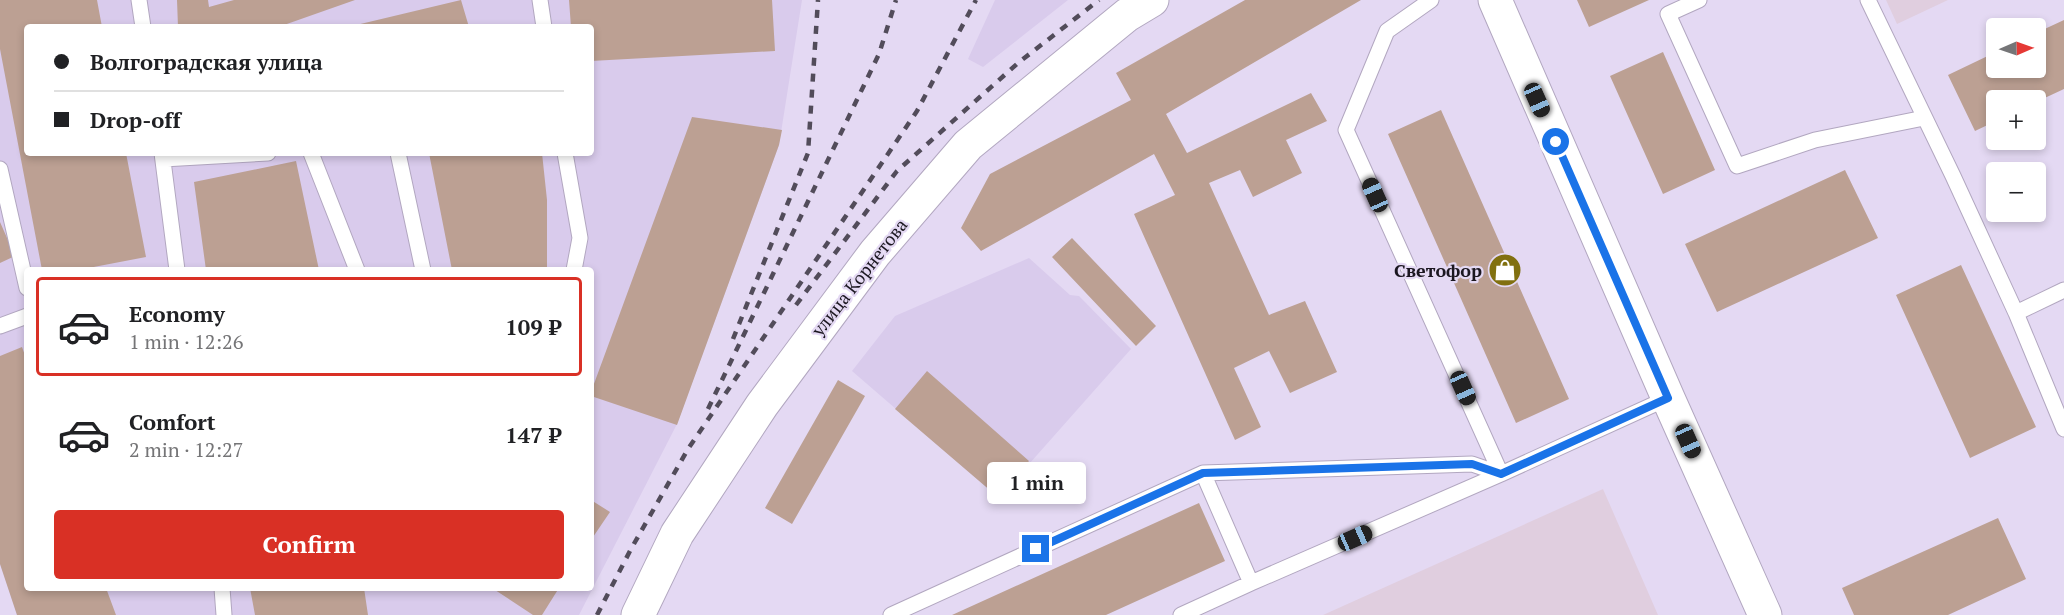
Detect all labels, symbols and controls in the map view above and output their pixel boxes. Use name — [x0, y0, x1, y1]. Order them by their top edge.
north arrow — [1986, 18, 2046, 78]
map controls — [1986, 18, 2046, 222]
text: Волгоградская улица — [90, 47, 323, 76]
car — [1521, 80, 1553, 120]
button: + — [1986, 90, 2046, 150]
text: Drop-off — [90, 105, 181, 134]
route start — [1542, 128, 1569, 155]
button: − — [1986, 162, 2046, 222]
car — [1359, 175, 1391, 215]
street label: улица Корнетова — [805, 213, 912, 341]
shop icon: Светофор — [1487, 252, 1523, 288]
place label: Светофор — [1394, 258, 1482, 282]
text: Economy — [129, 299, 225, 328]
icon: car — [57, 300, 111, 354]
text: 109 ₽ — [505, 312, 561, 341]
text: 1 min · 12:26 — [129, 328, 243, 355]
car — [1447, 368, 1479, 408]
text: Comfort — [129, 407, 215, 436]
icon: car — [57, 408, 111, 462]
text: 147 ₽ — [505, 420, 561, 449]
car — [1672, 421, 1704, 461]
text: 2 min · 12:27 — [129, 436, 243, 463]
callout: 1 min — [986, 462, 1086, 504]
text: 1 min — [1009, 469, 1064, 496]
button: Confirm — [54, 510, 564, 579]
car — [1335, 522, 1375, 554]
route end — [1022, 535, 1049, 562]

